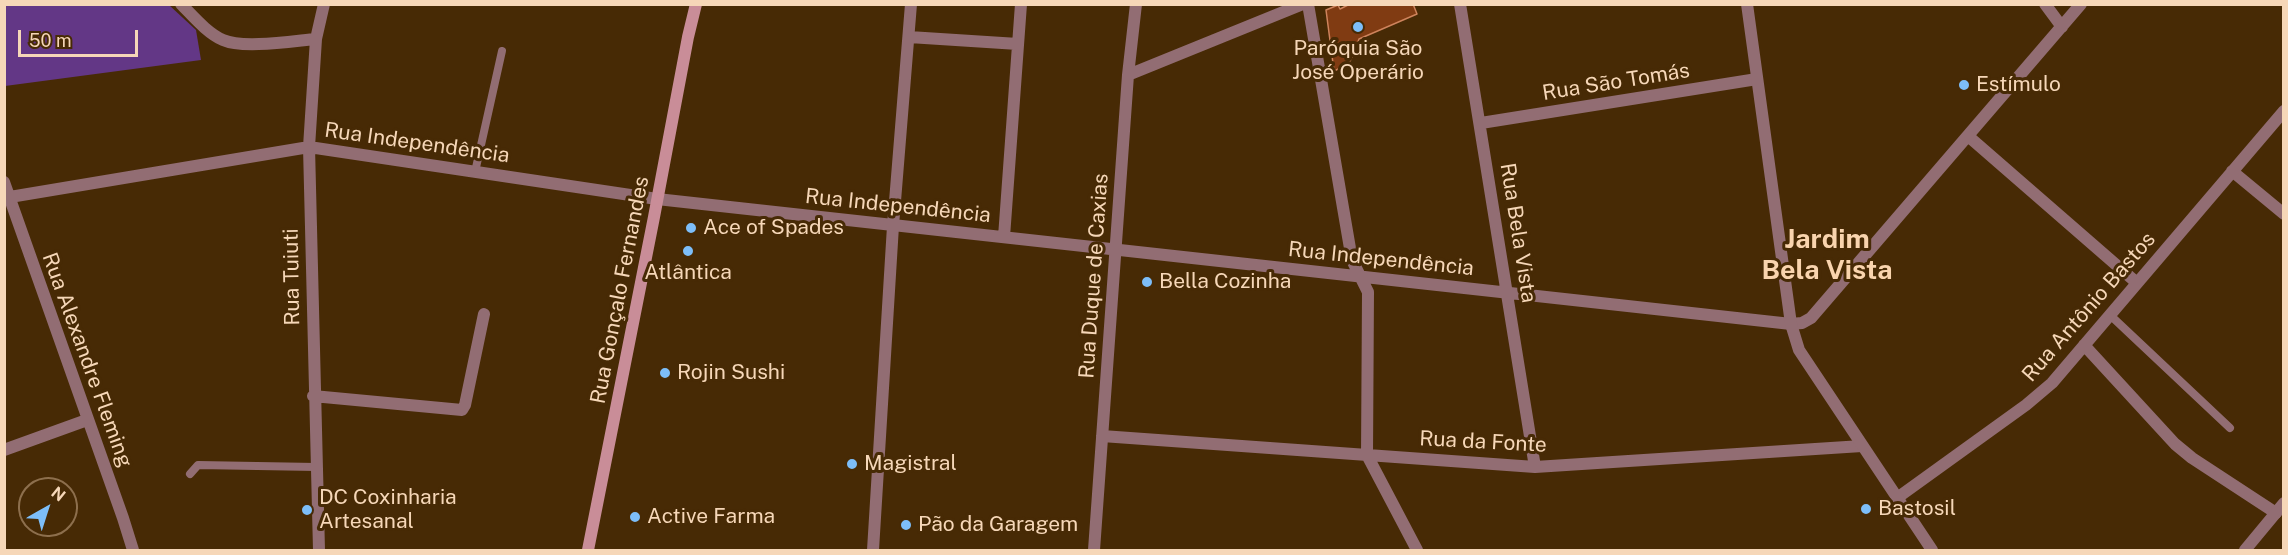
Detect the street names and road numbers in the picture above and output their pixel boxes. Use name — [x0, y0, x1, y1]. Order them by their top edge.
street label: Rua São Tomás — [1541, 58, 1691, 106]
street label: Rua Independência — [323, 118, 511, 168]
street label: Rua Bela Vista — [1494, 161, 1542, 305]
street label: Rua Duque de Caxias — [1074, 172, 1114, 380]
street label: Rua Gonçalo Fernandes — [586, 174, 654, 406]
street label: Rua Independência — [804, 184, 992, 228]
street label: Rua Antônio Bastos — [2017, 227, 2161, 387]
street label: Rua Tuiuti — [279, 228, 305, 326]
street label: Rua Independência — [1287, 237, 1475, 281]
street label: Rua Alexandre Fleming — [36, 249, 138, 471]
street label: Rua da Fonte — [1419, 426, 1547, 458]

